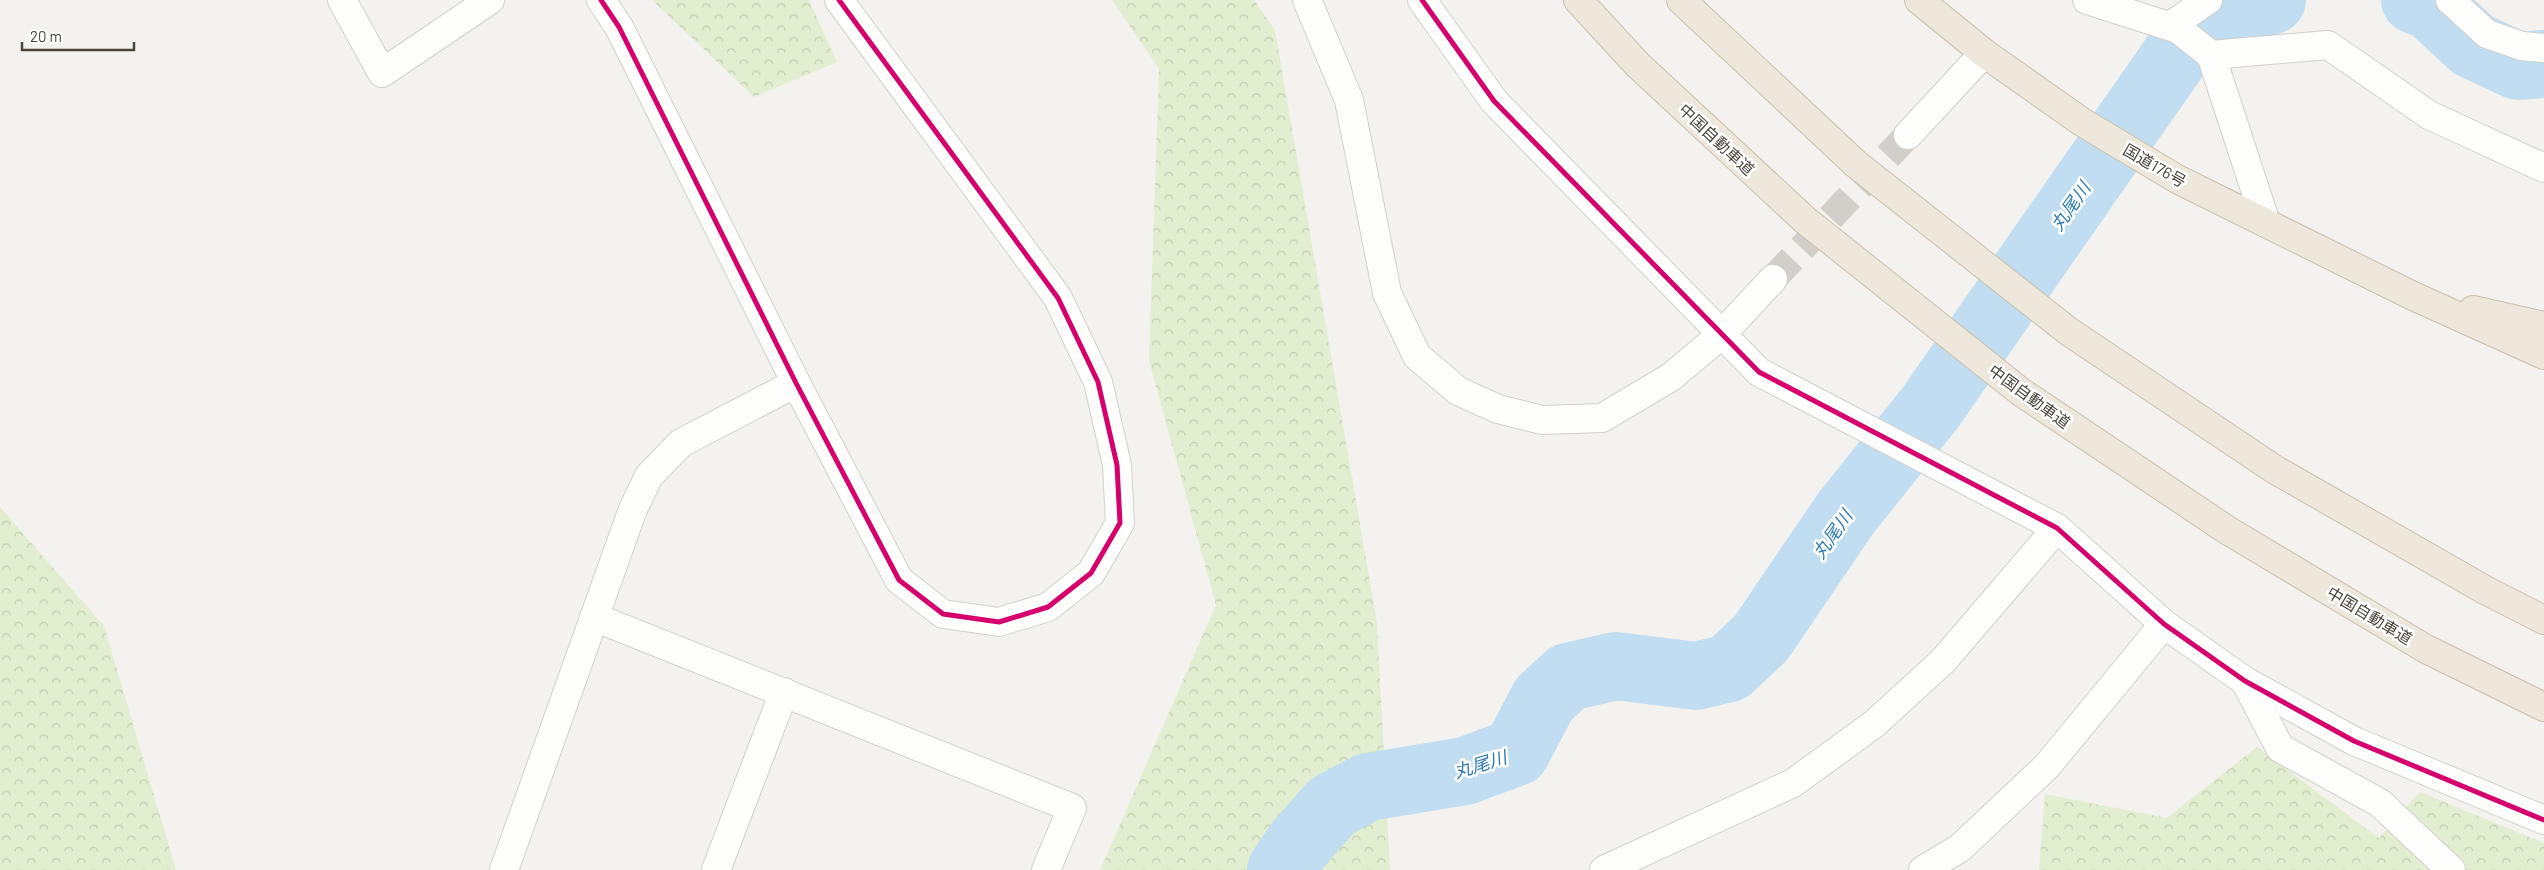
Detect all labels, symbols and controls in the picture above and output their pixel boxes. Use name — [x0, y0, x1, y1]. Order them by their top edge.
scale bar — [22, 20, 135, 52]
text: 20 m — [30, 27, 62, 45]
street label: 中国自動車道 — [1675, 99, 1759, 179]
street label: 国道176号 — [2120, 139, 2190, 191]
water label: 丸尾川 — [2046, 176, 2096, 234]
street label: 中国自動車道 — [1986, 360, 2074, 432]
water label: 丸尾川 — [1808, 504, 1858, 562]
street label: 中国自動車道 — [2324, 582, 2416, 648]
water label: 丸尾川 — [1451, 745, 1511, 782]

